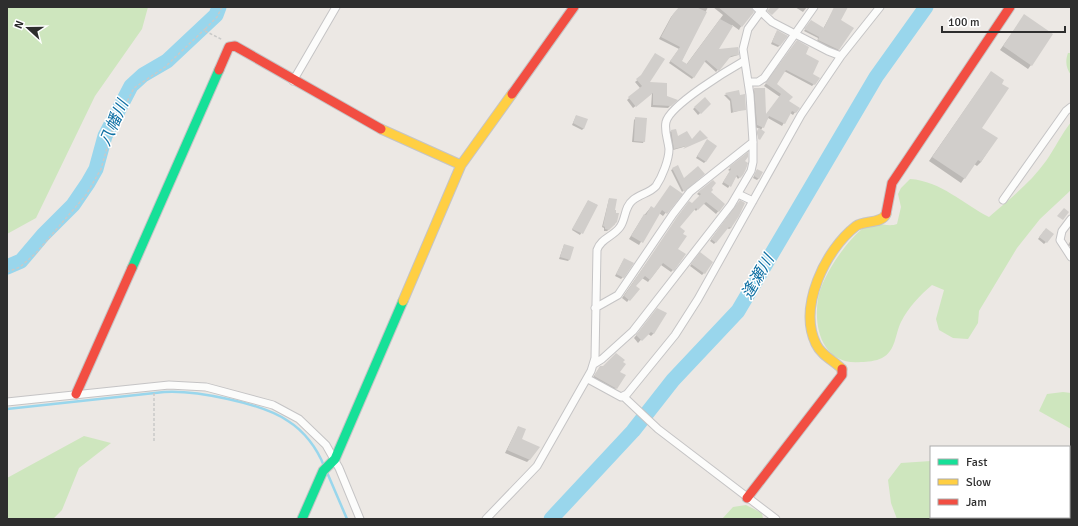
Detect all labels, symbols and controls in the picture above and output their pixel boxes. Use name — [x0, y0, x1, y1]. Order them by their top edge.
north arrow — [8, 8, 48, 48]
scale bar — [942, 8, 1065, 34]
text: 100 m — [948, 15, 980, 30]
text: N — [12, 19, 27, 30]
water label: 八幡川 — [95, 95, 134, 149]
water label: 逢瀬川 — [737, 249, 780, 303]
legend — [930, 446, 1070, 518]
text: Fast — [966, 455, 987, 470]
text: Slow — [966, 475, 991, 490]
text: Jam — [966, 495, 987, 510]

